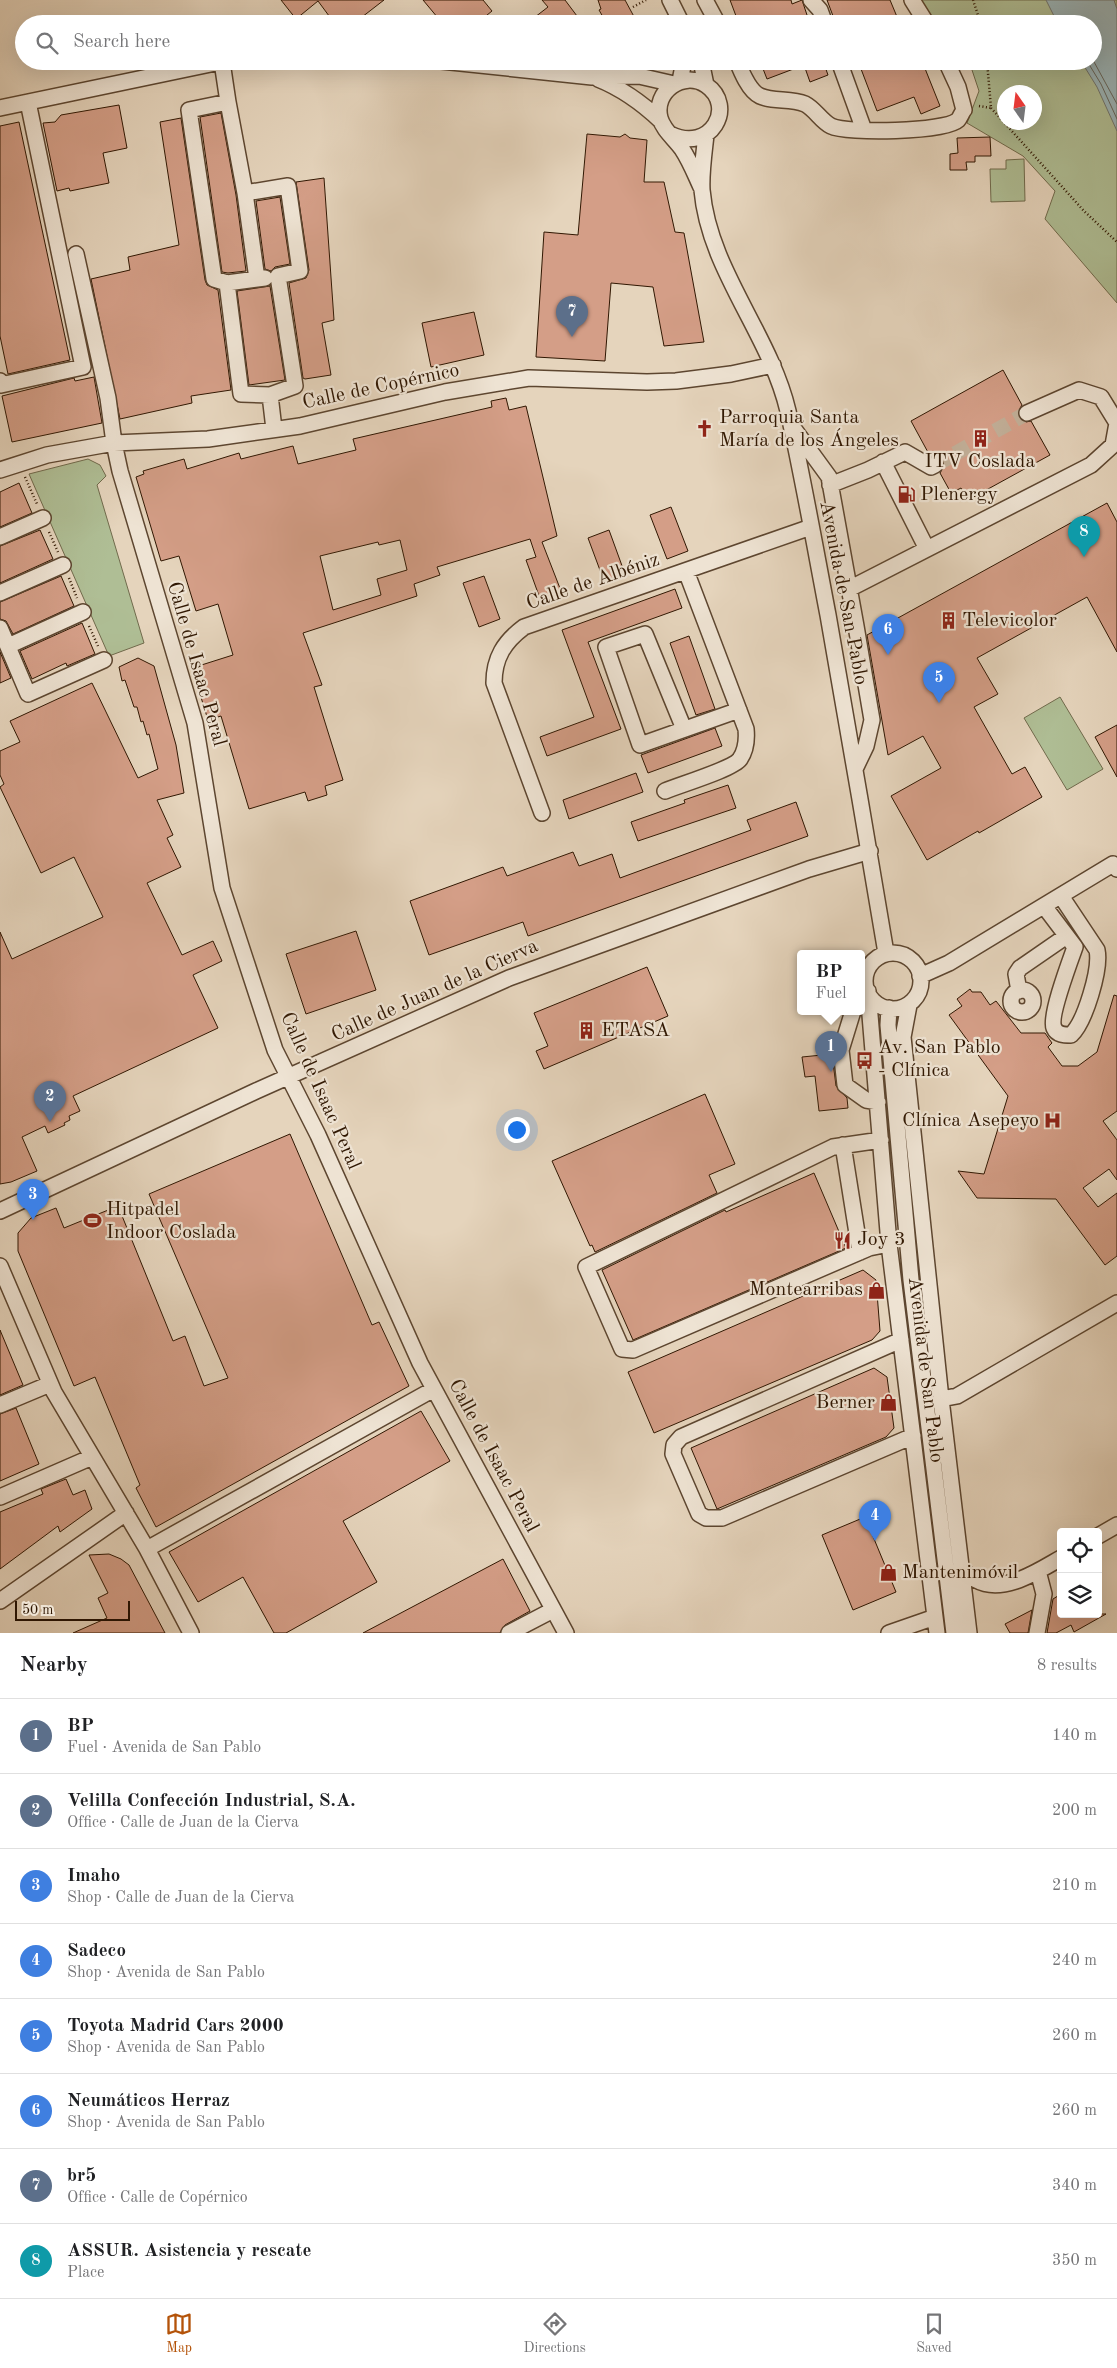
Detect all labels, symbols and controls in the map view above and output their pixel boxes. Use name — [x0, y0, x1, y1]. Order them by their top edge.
search box — [15, 15, 1102, 70]
icon: search — [33, 29, 61, 57]
text: Search here — [73, 33, 170, 52]
north arrow — [997, 85, 1042, 130]
pin: 7 — [556, 296, 588, 337]
street label: Calle de Copérnico — [301, 361, 461, 413]
place label: Parroquia Santa María de los Ángeles — [719, 408, 899, 451]
church icon: Parroquia Santa María de los Ángeles — [695, 419, 715, 439]
building icon: ITV Coslada — [970, 428, 990, 448]
place label: ITV Coslada — [925, 452, 1036, 472]
fuel station icon: Plenergy — [896, 485, 916, 505]
place label: Plenergy — [920, 485, 998, 505]
street label: Avenida de San Pablo — [815, 499, 871, 687]
pin: 8 — [1068, 516, 1100, 557]
street label: Calle de Albéniz — [524, 550, 662, 614]
street label: Calle de Isaac Peral — [163, 580, 229, 748]
building icon: Televicolor — [938, 611, 958, 631]
place label: Televicolor — [962, 611, 1057, 631]
pin: 6 — [872, 614, 904, 655]
pin: 5 — [923, 662, 955, 703]
street label: Calle de Juan de la Cierva — [329, 936, 542, 1046]
popup — [797, 950, 865, 1015]
text: BP — [815, 963, 842, 982]
text: Fuel — [815, 986, 847, 1002]
street label: Calle de Isaac Peral — [276, 1009, 364, 1173]
building icon: ETASA — [577, 1021, 597, 1041]
place label: ETASA — [601, 1021, 670, 1041]
pin: 1 — [815, 1031, 847, 1072]
place label: Av. San Pablo - Clínica — [878, 1038, 1001, 1081]
bus stop icon: Av. San Pablo - Clínica — [854, 1050, 874, 1070]
pin: 2 — [34, 1081, 66, 1122]
place label: Clínica Asepeyo — [902, 1111, 1039, 1131]
hospital icon: Clínica Asepeyo — [1043, 1111, 1063, 1131]
your location — [504, 1117, 530, 1143]
pin: 3 — [17, 1179, 49, 1220]
place label: Hitpadel Indoor Coslada — [106, 1200, 236, 1243]
sports icon: Hitpadel Indoor Coslada — [82, 1211, 102, 1231]
restaurant icon: Joy 3 — [833, 1230, 853, 1250]
place label: Joy 3 — [857, 1230, 906, 1250]
street label: Avenida de San Pablo — [904, 1276, 946, 1464]
place label: Montearribas — [749, 1280, 863, 1300]
shop icon: Montearribas — [867, 1280, 887, 1300]
street label: Calle de Isaac Peral — [444, 1376, 542, 1536]
place label: Berner — [816, 1393, 875, 1413]
shop icon: Berner — [879, 1393, 899, 1413]
pin: 4 — [859, 1500, 891, 1541]
map controls — [1057, 1528, 1102, 1618]
button: locate — [1057, 1528, 1102, 1573]
shop icon: Mantenimóvil — [878, 1563, 898, 1583]
place label: Mantenimóvil — [902, 1563, 1018, 1583]
button: layers — [1057, 1573, 1102, 1618]
scale bar — [15, 1598, 130, 1621]
text: 50 m — [22, 1603, 53, 1617]
text: Nearby — [20, 1655, 88, 1676]
text: 8 results — [1037, 1658, 1097, 1674]
text: BP — [67, 1717, 94, 1736]
text: 1 — [31, 1728, 41, 1744]
text: 140 m — [1052, 1728, 1097, 1744]
text: Fuel · Avenida de San Pablo — [67, 1740, 261, 1756]
text: Velilla Confección Industrial, S.A. — [67, 1792, 356, 1811]
text: 2 — [31, 1803, 41, 1819]
text: 200 m — [1052, 1803, 1097, 1819]
text: Office · Calle de Juan de la Cierva — [67, 1815, 299, 1831]
text: Imaho — [67, 1867, 120, 1886]
text: 3 — [31, 1878, 41, 1894]
text: 210 m — [1052, 1878, 1097, 1894]
text: Shop · Calle de Juan de la Cierva — [67, 1890, 295, 1906]
text: Sadeco — [67, 1942, 126, 1961]
text: 4 — [31, 1953, 41, 1969]
text: 240 m — [1052, 1953, 1097, 1969]
text: Shop · Avenida de San Pablo — [67, 1965, 265, 1981]
text: Toyota Madrid Cars 2000 — [67, 2017, 284, 2036]
text: 5 — [31, 2028, 41, 2044]
text: 260 m — [1052, 2028, 1097, 2044]
text: Shop · Avenida de San Pablo — [67, 2040, 265, 2056]
text: Neumáticos Herraz — [67, 2092, 230, 2111]
text: 6 — [31, 2103, 41, 2119]
text: 260 m — [1052, 2103, 1097, 2119]
text: Shop · Avenida de San Pablo — [67, 2115, 265, 2131]
text: br5 — [67, 2167, 96, 2186]
text: 7 — [31, 2178, 41, 2194]
text: 340 m — [1052, 2178, 1097, 2194]
text: Office · Calle de Copérnico — [67, 2190, 248, 2206]
text: ASSUR. Asistencia y rescate — [67, 2242, 311, 2261]
text: 8 — [31, 2253, 41, 2269]
text: 350 m — [1052, 2253, 1097, 2269]
text: Place — [67, 2265, 104, 2281]
tab: Map — [165, 2310, 193, 2357]
tab: Directions — [524, 2310, 586, 2357]
tab: Saved — [916, 2310, 952, 2357]

